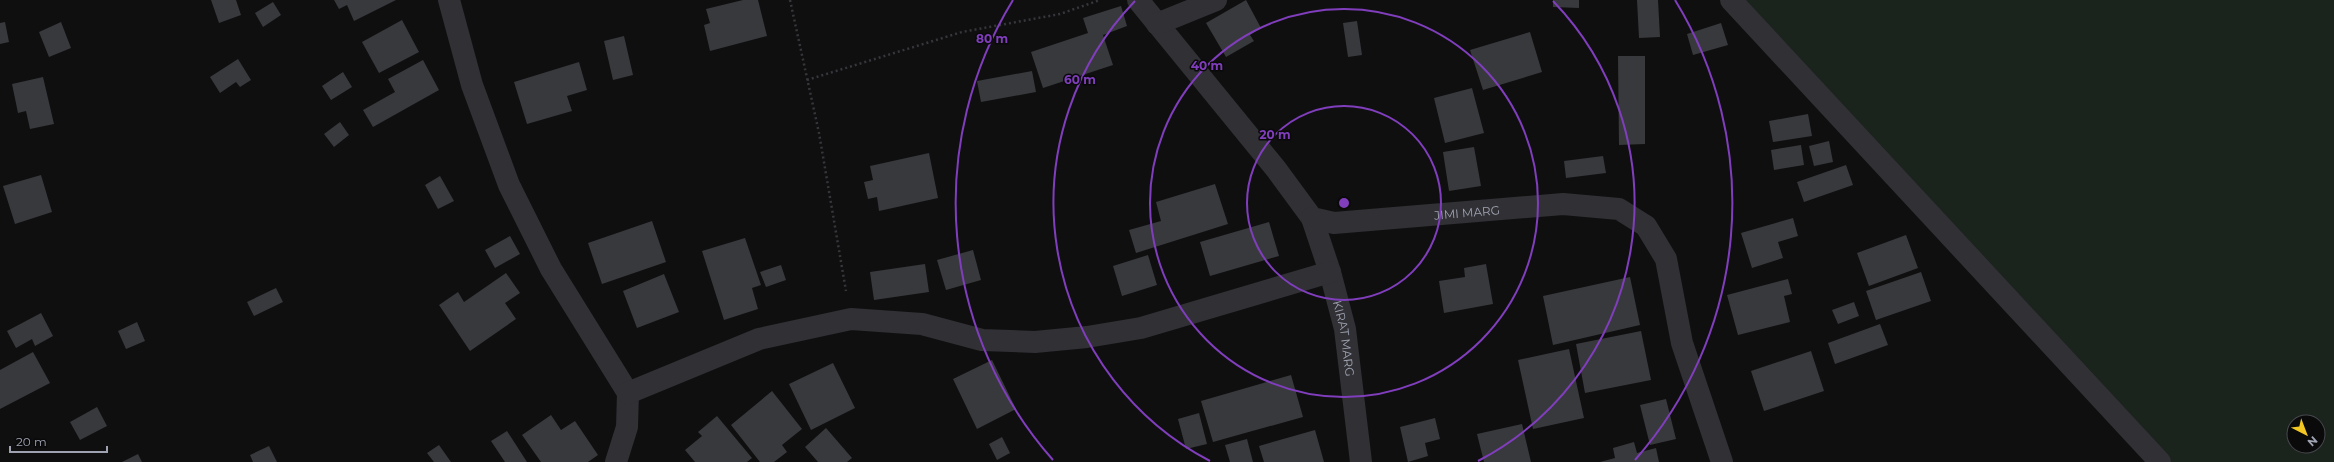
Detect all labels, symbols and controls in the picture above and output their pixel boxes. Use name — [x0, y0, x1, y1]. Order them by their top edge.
text: 80 m — [976, 31, 1008, 46]
text: 40 m — [1191, 58, 1223, 73]
text: 60 m — [1064, 72, 1096, 87]
text: 20 m — [1259, 127, 1291, 142]
centre of rings — [1337, 196, 1351, 210]
street label: JIMI MARG — [1433, 202, 1500, 222]
street label: KIRAT MARG — [1330, 299, 1358, 377]
north arrow — [2286, 414, 2326, 454]
scale bar — [10, 428, 107, 454]
text: N — [2305, 433, 2321, 450]
text: 20 m — [16, 434, 47, 449]

